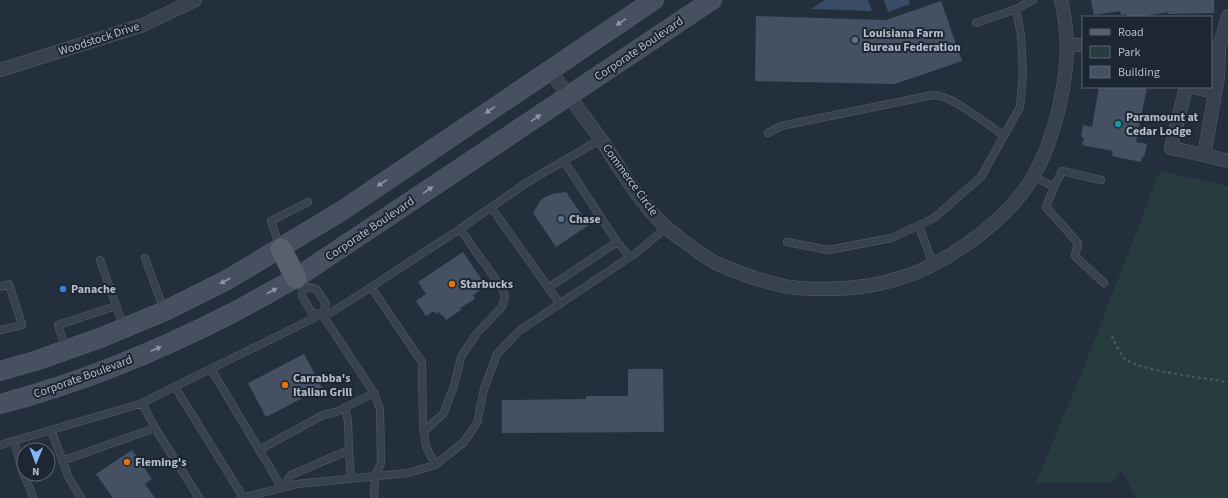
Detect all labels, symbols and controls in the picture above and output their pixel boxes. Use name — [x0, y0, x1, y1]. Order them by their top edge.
street label: Corporate Boulevard — [591, 13, 687, 85]
legend — [1082, 16, 1212, 88]
street label: Woodstock Drive — [56, 18, 142, 60]
one-way arrow — [616, 18, 626, 26]
text: Road — [1118, 24, 1144, 41]
place label: Louisiana Farm Bureau Federation — [863, 25, 961, 56]
marker: Louisiana Farm Bureau Federation — [850, 35, 860, 45]
text: Park — [1118, 44, 1140, 61]
text: Building — [1118, 64, 1160, 81]
one-way arrow — [485, 106, 495, 114]
place label: Paramount at Cedar Lodge — [1126, 109, 1199, 140]
one-way arrow — [530, 114, 541, 121]
marker: Paramount at Cedar Lodge — [1113, 119, 1123, 129]
street label: Commerce Circle — [598, 141, 662, 219]
one-way arrow — [377, 179, 388, 187]
one-way arrow — [422, 186, 433, 194]
street label: Corporate Boulevard — [322, 193, 418, 265]
place label: Chase — [569, 211, 601, 228]
marker: Chase — [556, 214, 566, 224]
place label: Starbucks — [460, 276, 513, 293]
one-way arrow — [219, 278, 231, 285]
marker: Starbucks — [447, 279, 457, 289]
place label: Panache — [71, 281, 116, 298]
marker: Panache — [58, 284, 68, 294]
one-way arrow — [266, 288, 278, 295]
one-way arrow — [150, 346, 162, 352]
street label: Corporate Boulevard — [31, 351, 135, 403]
place label: Carrabba's Italian Grill — [293, 370, 353, 401]
marker: Carrabba's Italian Grill — [280, 380, 290, 390]
north arrow — [16, 442, 56, 482]
place label: Fleming's — [135, 454, 186, 471]
marker: Fleming's — [122, 457, 132, 467]
text: N — [32, 464, 40, 479]

